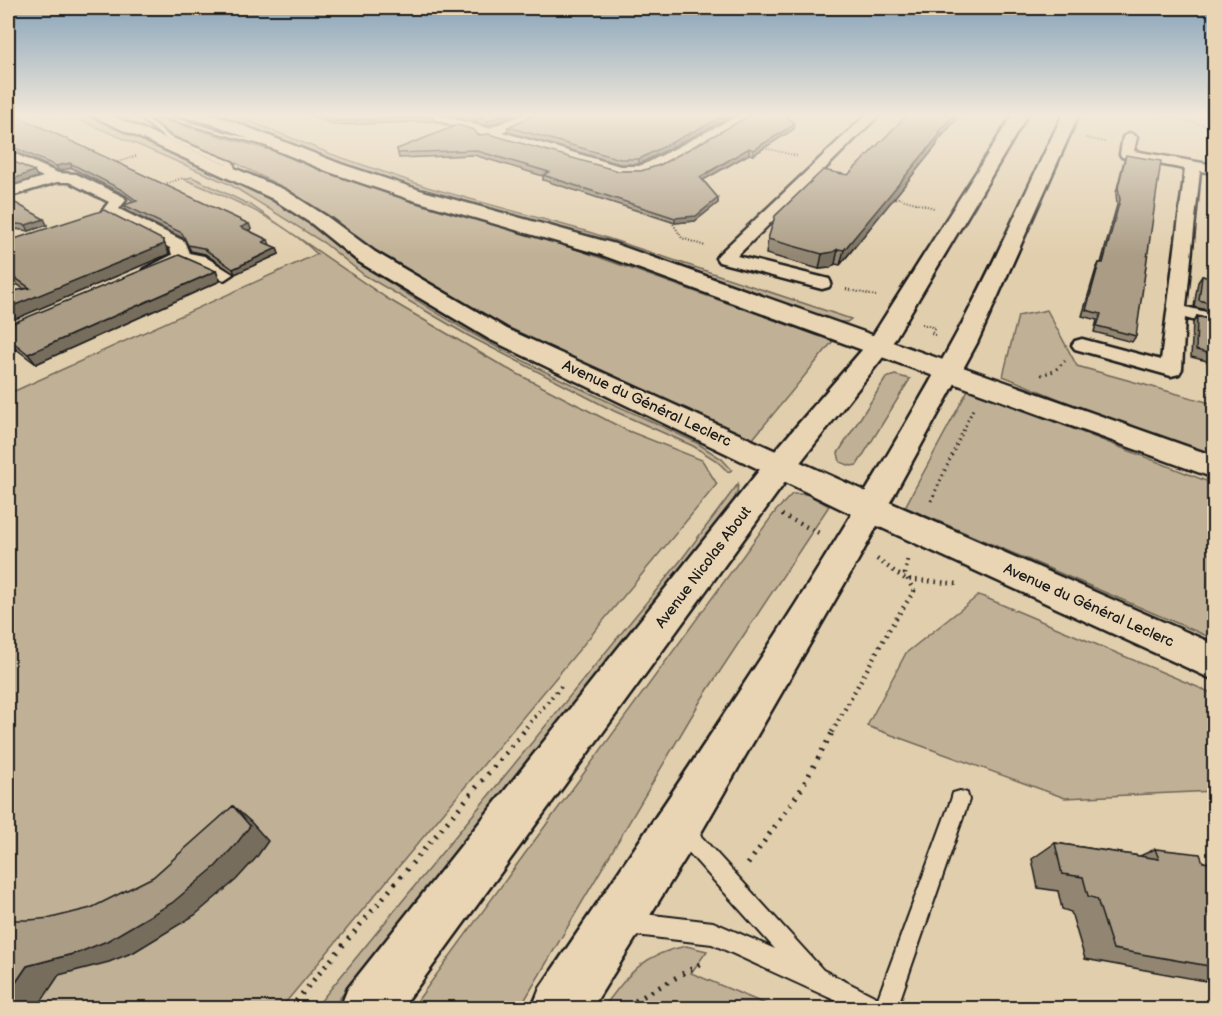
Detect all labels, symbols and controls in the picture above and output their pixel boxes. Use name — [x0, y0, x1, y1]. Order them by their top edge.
street label: Avenue du Général Leclerc — [559, 356, 734, 451]
street label: Avenue Nicolas About — [651, 502, 756, 632]
street label: Avenue du Général Leclerc — [1001, 559, 1177, 652]

